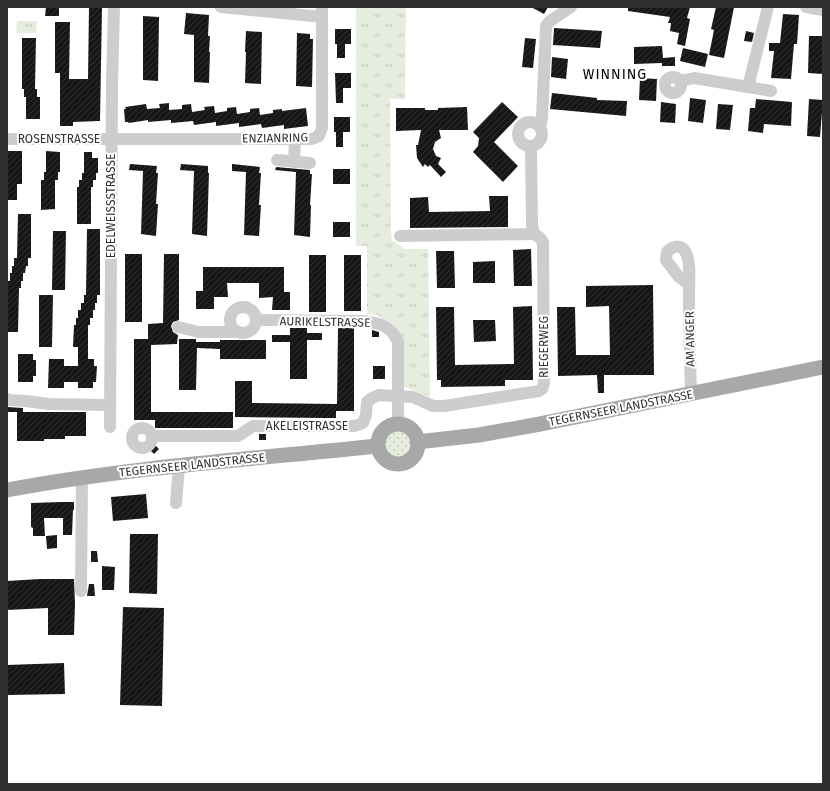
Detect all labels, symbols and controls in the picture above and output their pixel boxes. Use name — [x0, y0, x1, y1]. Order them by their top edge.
district label: WINNING — [583, 66, 647, 83]
street label: ENZIANRING — [242, 130, 308, 146]
street label: ROSENSTRASSE — [18, 132, 100, 146]
street label: EDELWEISSSTRASSE — [104, 154, 118, 258]
street label: AM ANGER — [683, 311, 697, 367]
street label: AURIKELSTRASSE — [280, 314, 370, 330]
street label: RIEGERWEG — [537, 316, 551, 378]
street label: TEGERNSEER LANDSTRASSE — [548, 387, 694, 429]
street label: AKELEISTRASSE — [266, 419, 348, 433]
street label: TEGERNSEER LANDSTRASSE — [118, 450, 266, 480]

